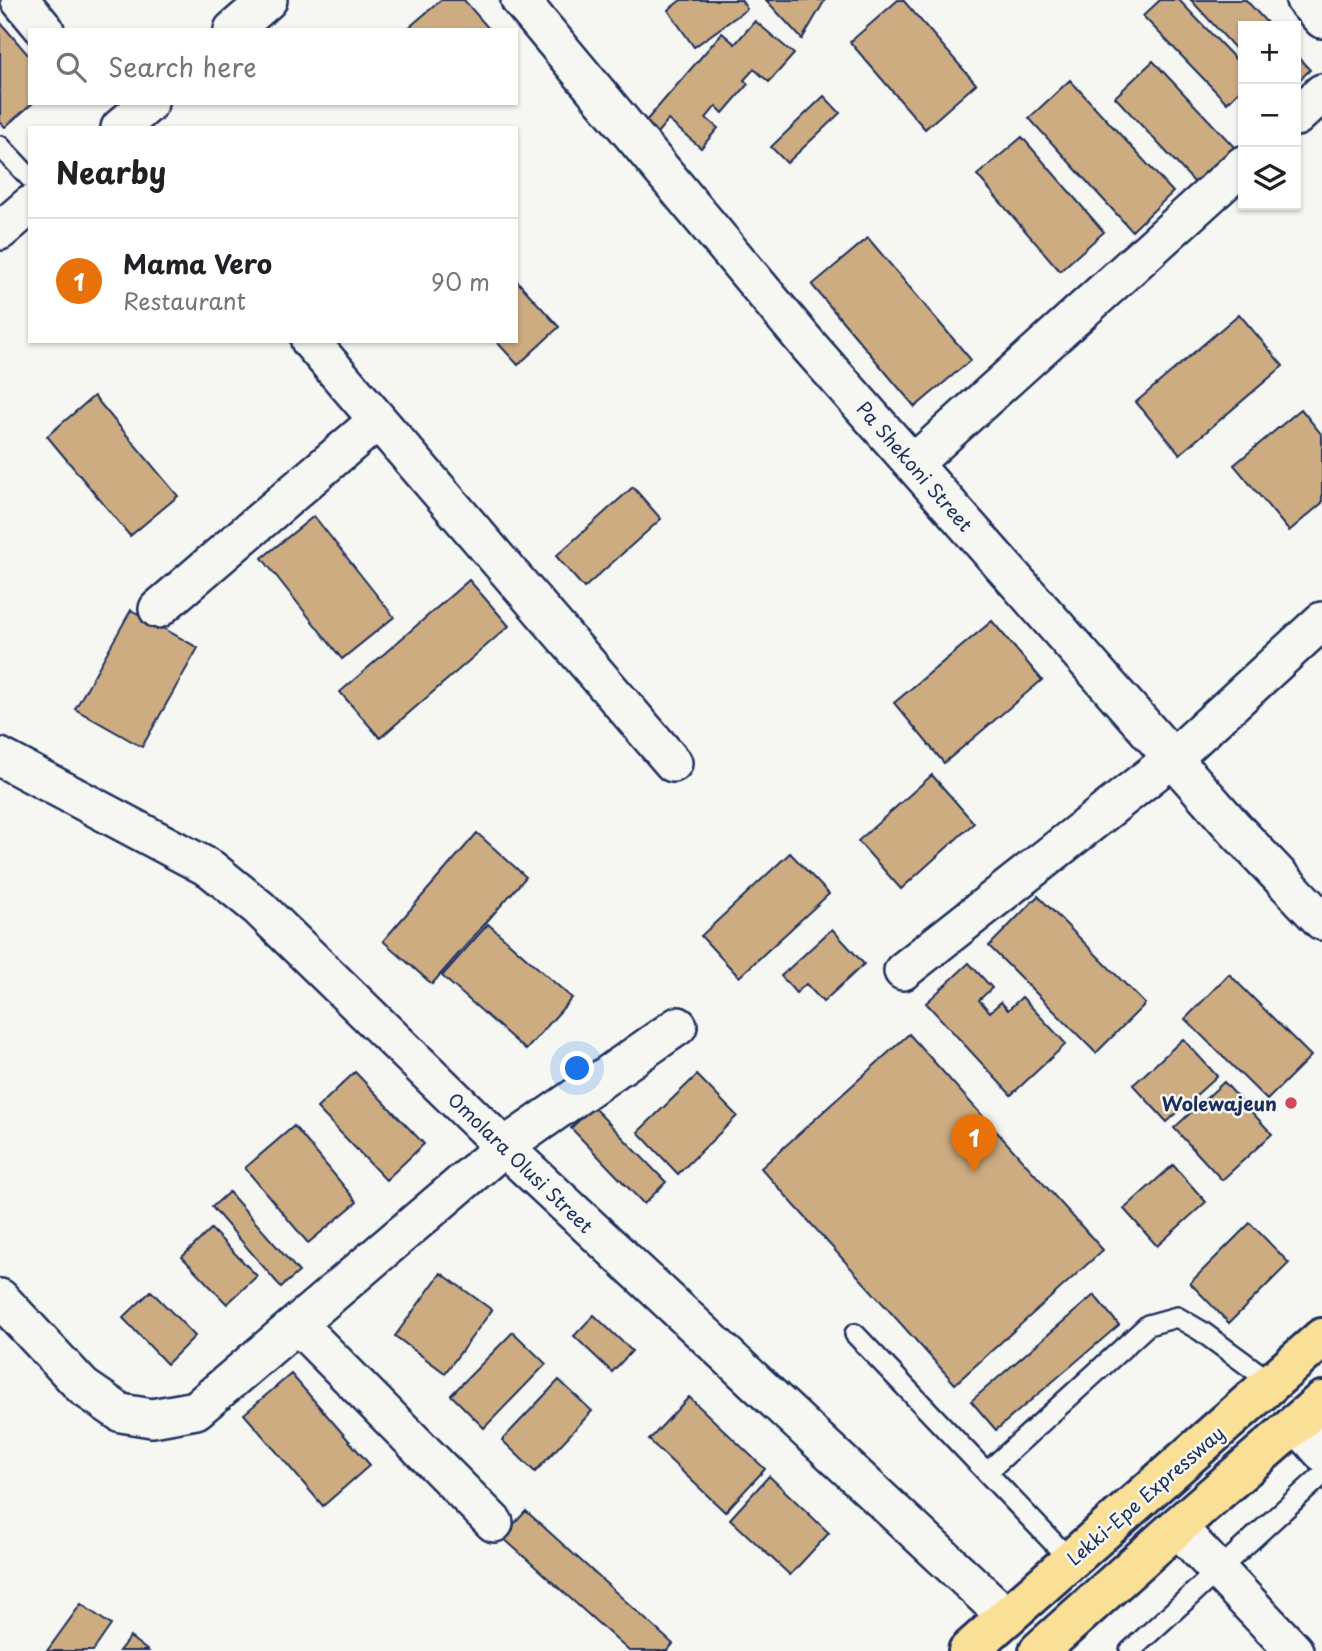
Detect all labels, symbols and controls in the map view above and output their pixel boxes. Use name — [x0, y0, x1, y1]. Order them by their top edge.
map controls — [1238, 21, 1301, 210]
button: + — [1238, 21, 1301, 84]
search box — [28, 28, 518, 105]
text: Search here — [108, 47, 257, 86]
icon: search — [52, 48, 90, 86]
button: − — [1238, 84, 1301, 147]
button: layers — [1238, 147, 1301, 210]
text: Nearby — [56, 149, 166, 194]
text: Mama Vero — [123, 244, 272, 283]
text: 1 — [74, 264, 85, 299]
text: 90 m — [431, 264, 490, 299]
text: Restaurant — [123, 283, 246, 318]
street label: Pa Shekoni Street — [850, 395, 980, 538]
your location — [560, 1051, 594, 1085]
street label: Omolara Olusi Street — [442, 1085, 600, 1239]
place label: Wolewajeun — [1162, 1089, 1277, 1117]
marker: Wolewajeun — [1283, 1095, 1299, 1111]
pin: 1 — [951, 1114, 997, 1172]
street label: Lekki-Epe Expressway — [1060, 1419, 1230, 1571]

